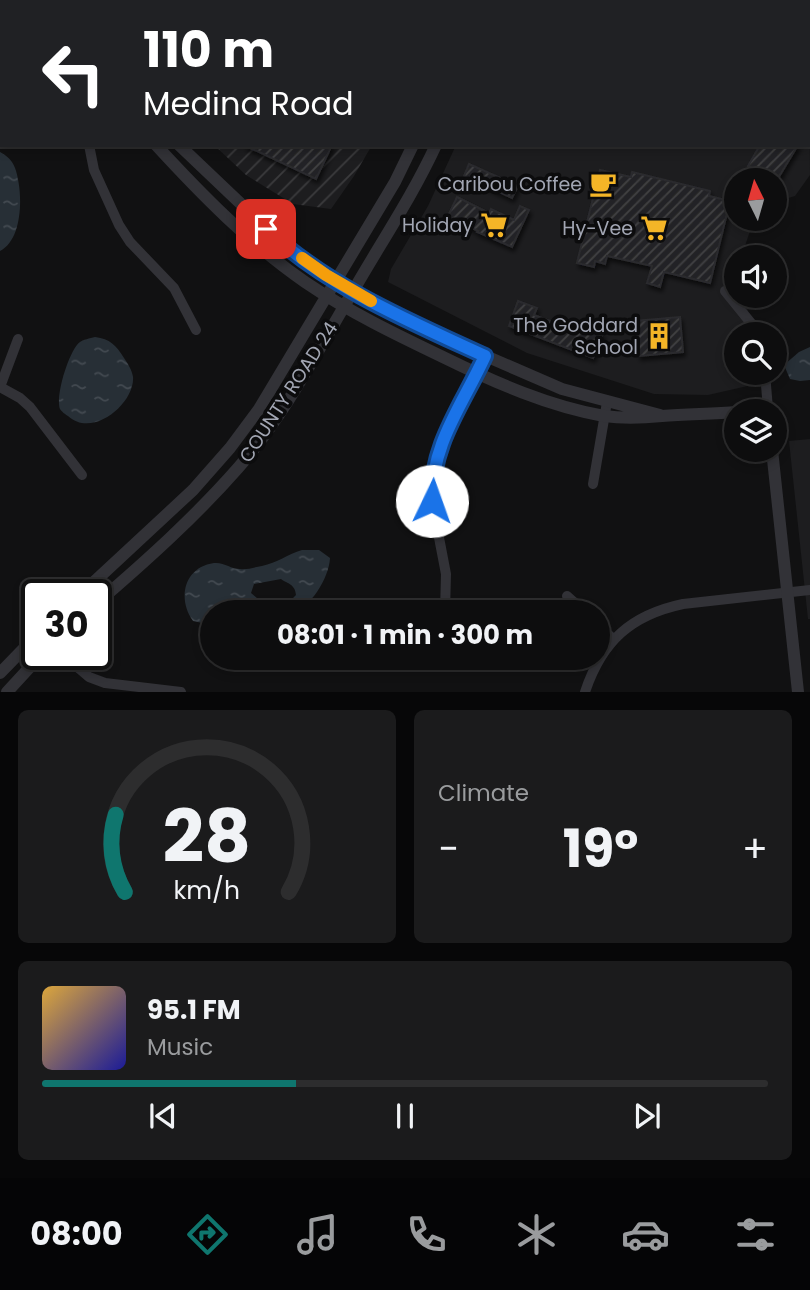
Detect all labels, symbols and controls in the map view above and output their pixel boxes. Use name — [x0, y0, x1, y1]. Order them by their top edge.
text: 110 m — [143, 16, 274, 84]
icon: left — [28, 28, 119, 119]
text: Medina Road — [143, 81, 354, 126]
north arrow — [724, 168, 788, 231]
map controls — [724, 168, 787, 462]
cafe icon: Caribou Coffee — [588, 169, 618, 199]
place label: Caribou Coffee — [438, 171, 582, 198]
pin — [236, 199, 296, 259]
icon: arrive — [247, 210, 285, 248]
supermarket icon: Holiday — [479, 210, 509, 240]
place label: Holiday — [402, 212, 473, 239]
supermarket icon: Hy-Vee — [639, 213, 669, 243]
place label: Hy-Vee — [562, 215, 633, 242]
button: sound — [724, 245, 787, 308]
place label: The Goddard School — [513, 312, 638, 361]
street label: COUNTY ROAD 24 — [233, 317, 344, 468]
building icon: The Goddard School — [644, 321, 674, 351]
button: search — [724, 322, 787, 385]
button: layers — [724, 399, 787, 462]
position arrow — [395, 464, 469, 538]
speed limit sign: 30 — [21, 579, 112, 670]
text: 08:01 · 1 min · 300 m — [277, 617, 533, 653]
text: Climate — [438, 777, 529, 809]
text: 28 — [163, 787, 251, 888]
text: 19° — [563, 812, 638, 885]
text: − — [438, 822, 459, 875]
text: + — [742, 822, 768, 875]
text: km/h — [174, 873, 240, 908]
text: 95.1 FM — [147, 992, 241, 1028]
text: Music — [147, 1031, 213, 1063]
icon: previous — [144, 1097, 182, 1135]
icon: pause — [386, 1097, 424, 1135]
icon: next — [628, 1097, 666, 1135]
icon: directions — [183, 1210, 232, 1259]
icon: music — [293, 1210, 342, 1259]
icon: phone — [402, 1210, 451, 1259]
icon: climate — [512, 1210, 561, 1259]
icon: car — [621, 1210, 670, 1259]
icon: filters — [731, 1210, 780, 1259]
text: 08:00 — [30, 1211, 123, 1256]

